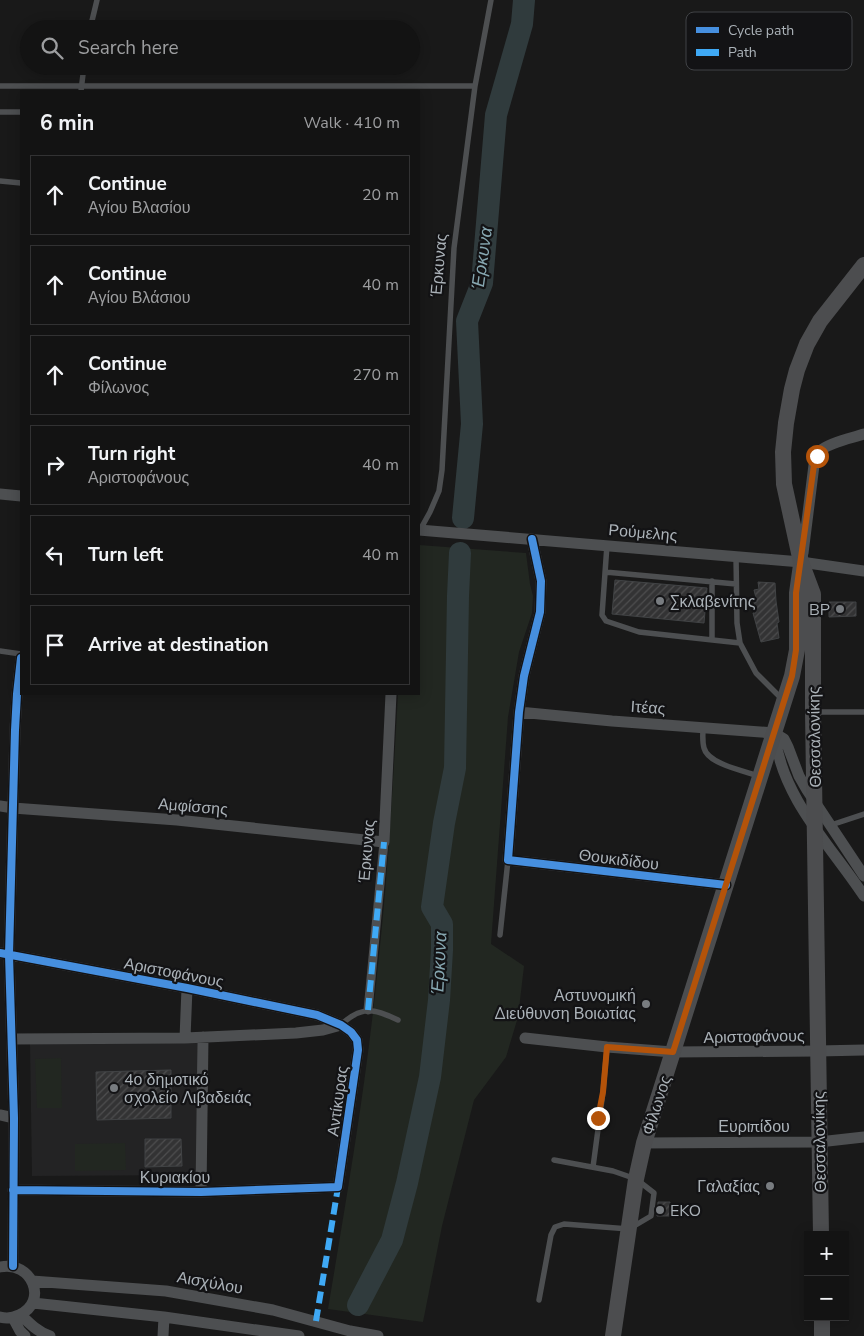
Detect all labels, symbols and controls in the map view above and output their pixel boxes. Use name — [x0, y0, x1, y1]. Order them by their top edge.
legend — [686, 12, 852, 70]
search box — [20, 20, 420, 75]
text: Cycle path — [728, 21, 794, 40]
icon: search — [38, 34, 66, 62]
text: Search here — [78, 35, 179, 61]
text: Path — [728, 43, 757, 62]
text: 6 min — [40, 109, 94, 137]
text: Walk · 410 m — [304, 112, 400, 134]
text: Continue — [88, 171, 167, 197]
icon: ahead — [41, 181, 69, 209]
text: 20 m — [362, 184, 399, 206]
text: Αγίου Βλασίου — [88, 197, 190, 219]
water label: Έρκυνα — [466, 225, 498, 291]
street label: Έρκυνας — [425, 232, 453, 299]
text: Continue — [88, 261, 167, 287]
icon: ahead — [41, 271, 69, 299]
text: 40 m — [362, 274, 399, 296]
text: Αγίου Βλάσιου — [88, 287, 190, 309]
text: Continue — [88, 351, 167, 377]
icon: ahead — [41, 361, 69, 389]
text: 270 m — [352, 364, 399, 386]
text: Φίλωνος — [88, 377, 149, 399]
text: Turn right — [88, 441, 175, 467]
route start — [806, 445, 829, 468]
icon: right — [41, 451, 69, 479]
text: 40 m — [362, 454, 399, 476]
text: Αριστοφάνους — [88, 467, 189, 489]
street label: Ρούμελης — [608, 519, 679, 547]
icon: left — [41, 541, 69, 569]
text: Turn left — [88, 542, 163, 568]
text: 40 m — [362, 544, 399, 566]
place label: Σκλαβενίτης — [670, 591, 756, 613]
marker: Σκλαβενίτης — [654, 595, 666, 607]
place label: BP — [809, 599, 830, 621]
marker: BP — [834, 603, 846, 615]
icon: arrive — [41, 631, 69, 659]
text: Arrive at destination — [88, 632, 269, 658]
street label: Θεσσαλονίκης — [803, 686, 827, 788]
street label: Ιτέας — [630, 696, 666, 720]
street label: Αμφίσσης — [157, 793, 229, 821]
street label: Έρκυνας — [353, 818, 381, 885]
street label: Θουκιδίδου — [578, 844, 660, 876]
water label: Έρκυνα — [425, 930, 453, 995]
street label: Αριστοφάνους — [122, 953, 226, 993]
place label: Αστυνομική Διεύθυνση Βοιωτίας — [494, 985, 636, 1025]
marker: Αστυνομική Διεύθυνση Βοιωτίας — [640, 998, 652, 1010]
street label: Αριστοφάνους — [703, 1025, 805, 1049]
street label: Αντίκυρας — [322, 1064, 354, 1138]
place label: 4ο δημοτικό σχολείο Λιβαδειάς — [124, 1069, 252, 1109]
street label: Φίλωνος — [637, 1073, 677, 1138]
marker: 4ο δημοτικό σχολείο Λιβαδειάς — [108, 1082, 120, 1094]
street label: Θεσσαλονίκης — [808, 1091, 832, 1193]
route end — [587, 1107, 610, 1130]
street label: Ευριπίδου — [718, 1116, 790, 1138]
street label: Κυριακίου — [140, 1167, 210, 1189]
place label: Γαλαξίας — [697, 1176, 760, 1198]
marker: Γαλαξίας — [764, 1180, 776, 1192]
place label: EKO — [670, 1200, 701, 1222]
marker: EKO — [654, 1204, 666, 1216]
map controls — [804, 1231, 849, 1321]
button: + — [804, 1231, 849, 1276]
street label: Αισχύλου — [175, 1266, 245, 1300]
button: − — [804, 1276, 849, 1321]

